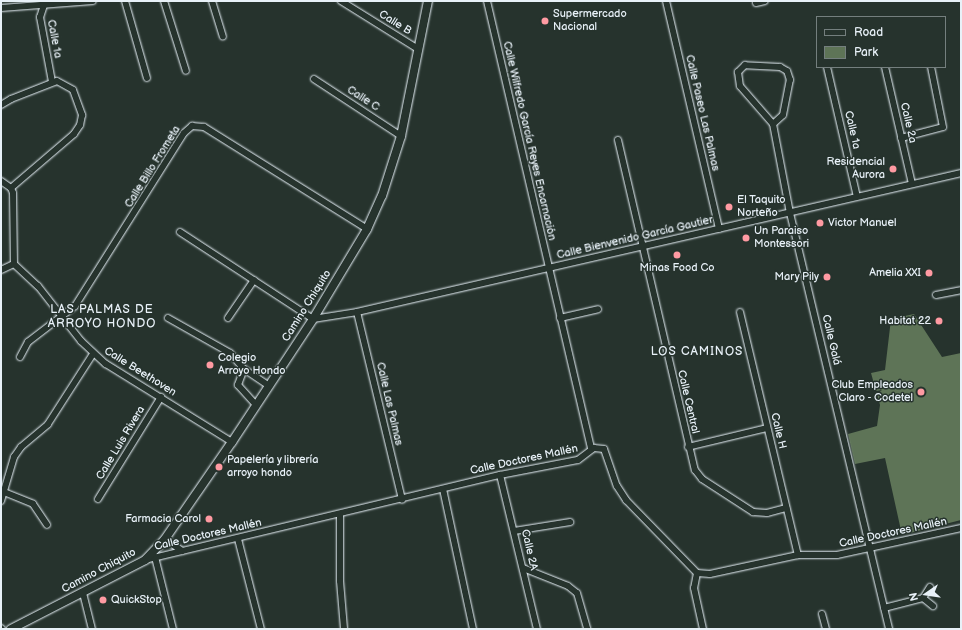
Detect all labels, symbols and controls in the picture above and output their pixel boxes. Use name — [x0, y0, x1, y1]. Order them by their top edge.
street label: Calle B — [376, 8, 414, 38]
place label: Supermercado Nacional — [553, 8, 627, 34]
marker: Supermercado Nacional — [540, 16, 550, 26]
legend — [816, 16, 946, 68]
street label: Calle 1a — [44, 19, 64, 59]
text: Road — [854, 25, 883, 40]
street label: Calle Wilfredo García Reyes Encarnación — [500, 40, 558, 242]
text: Park — [854, 45, 878, 60]
street label: Calle Paseo Las Palmas — [682, 54, 722, 172]
street label: Calle C — [344, 84, 382, 114]
street label: Calle 2a — [897, 101, 919, 145]
street label: Calle 1a — [841, 110, 863, 150]
street label: Calle Billo Frometa — [123, 124, 183, 210]
place label: Residencial Aurora — [827, 156, 885, 182]
marker: Residencial Aurora — [888, 164, 898, 174]
place label: El Taquito Norteño — [737, 194, 786, 220]
marker: El Taquito Norteño — [724, 202, 734, 212]
street label: Calle Bienvenido García Gautier — [556, 214, 714, 262]
place label: Victor Manuel — [828, 216, 896, 230]
marker: Victor Manuel — [815, 218, 825, 228]
place label: Un Paraiso Montessori — [754, 225, 809, 251]
marker: Un Paraiso Montessori — [741, 233, 751, 243]
marker: Minas Food Co — [672, 250, 682, 260]
place label: Minas Food Co — [640, 261, 714, 275]
place label: Amelia XXI — [869, 266, 921, 280]
street label: Camino Chiquito — [280, 268, 334, 344]
marker: Amelia XXI — [924, 268, 934, 278]
place label: Mary Pily — [774, 270, 819, 284]
marker: Mary Pily — [822, 272, 832, 282]
district label: LAS PALMAS DE ARROYO HONDO — [48, 303, 156, 331]
street label: Calle Galá — [819, 313, 843, 367]
place label: Habitat 22 — [879, 314, 931, 328]
marker: Habitat 22 — [934, 316, 944, 326]
street label: Calle Beethoven — [102, 345, 178, 399]
district label: LOS CAMINOS — [651, 345, 743, 359]
place label: Colegio Arroyo Hondo — [218, 352, 285, 378]
marker: Colegio Arroyo Hondo — [205, 360, 215, 370]
street label: Calle Las Palmas — [373, 361, 405, 447]
street label: Calle Central — [674, 369, 702, 435]
place label: Club Empleados Claro - Codetel — [832, 379, 913, 405]
marker: Club Empleados Claro - Codetel — [916, 387, 926, 397]
street label: Calle Luis Rivera — [94, 404, 148, 482]
street label: Calle H — [767, 412, 789, 450]
street label: Calle Doctores Mallén — [469, 442, 579, 478]
place label: Papelería y librería arroyo hondo — [227, 454, 320, 480]
marker: Papelería y librería arroyo hondo — [214, 462, 224, 472]
place label: Farmacia Carol — [125, 512, 201, 526]
marker: Farmacia Carol — [204, 514, 214, 524]
street label: Calle Doctores Mallén — [838, 515, 948, 551]
street label: Calle Doctores Mallén — [153, 516, 263, 554]
street label: Calle 2A — [518, 528, 540, 572]
street label: Camino Chiquito — [60, 546, 138, 596]
north arrow — [906, 574, 946, 614]
text: N — [907, 591, 921, 602]
place label: QuickStop — [111, 593, 162, 607]
marker: QuickStop — [98, 595, 108, 605]

